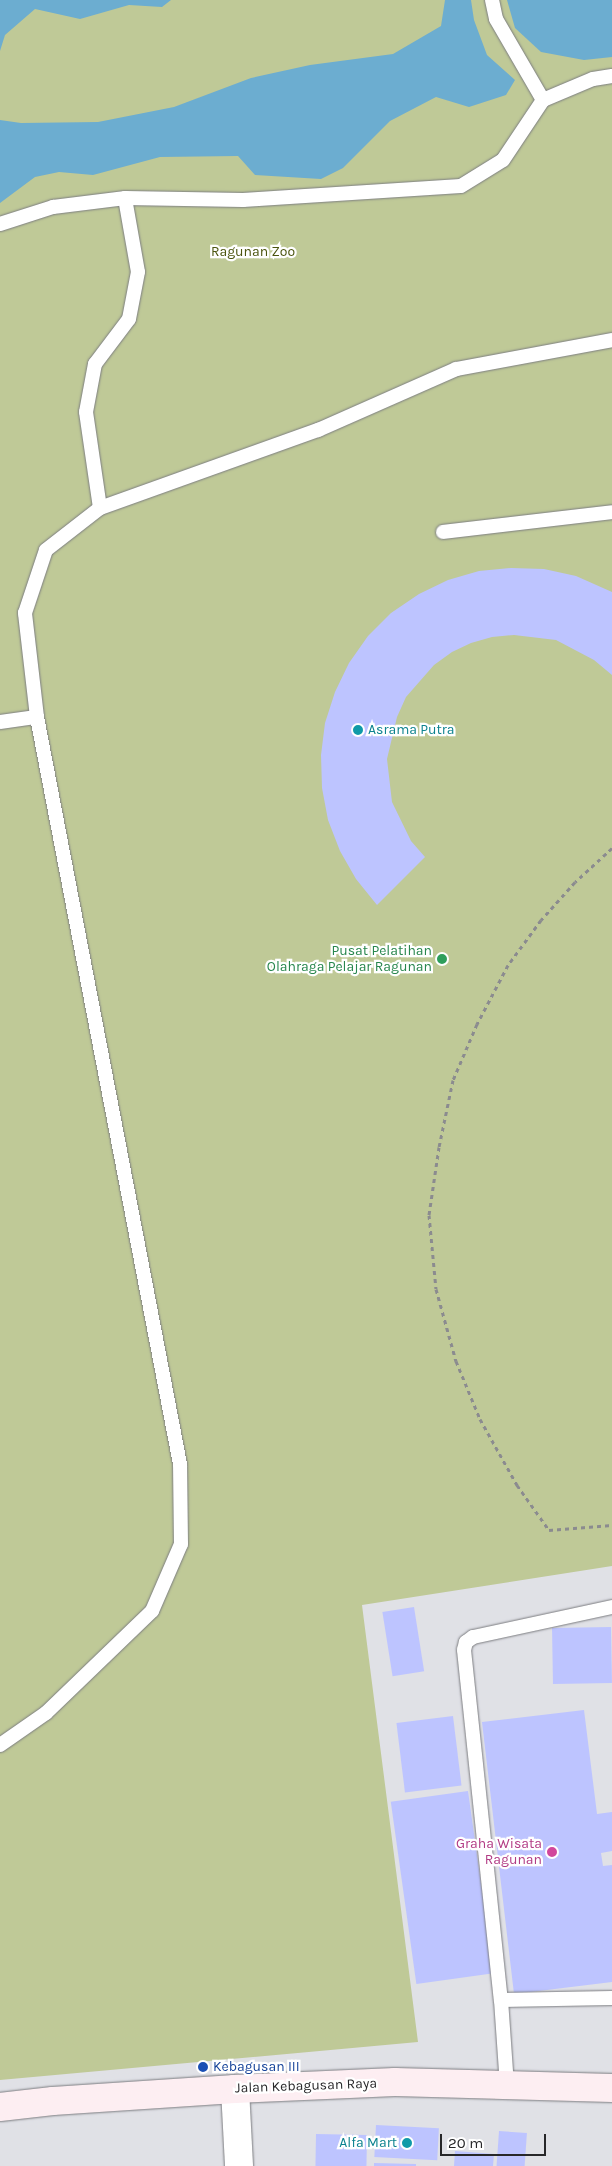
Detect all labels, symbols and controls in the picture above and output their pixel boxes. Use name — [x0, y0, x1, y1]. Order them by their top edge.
park label: Ragunan Zoo — [211, 244, 295, 260]
place label: Asrama Putra — [368, 722, 455, 738]
marker: Asrama Putra — [352, 724, 364, 736]
place label: Pusat Pelatihan Olahraga Pelajar Ragunan — [267, 943, 432, 976]
marker: Pusat Pelatihan Olahraga Pelajar Ragunan — [436, 953, 448, 965]
place label: Graha Wisata Ragunan — [456, 1836, 542, 1868]
marker: Graha Wisata Ragunan — [546, 1846, 558, 1858]
place label: Kebagusan III — [213, 2059, 300, 2075]
marker: Kebagusan III — [197, 2061, 209, 2073]
street label: Jalan Kebagusan Raya — [235, 2075, 377, 2097]
scale bar — [442, 2124, 548, 2156]
text: 20 m — [448, 2134, 483, 2152]
place label: Alfa Mart — [339, 2135, 397, 2151]
marker: Alfa Mart — [401, 2137, 413, 2149]

